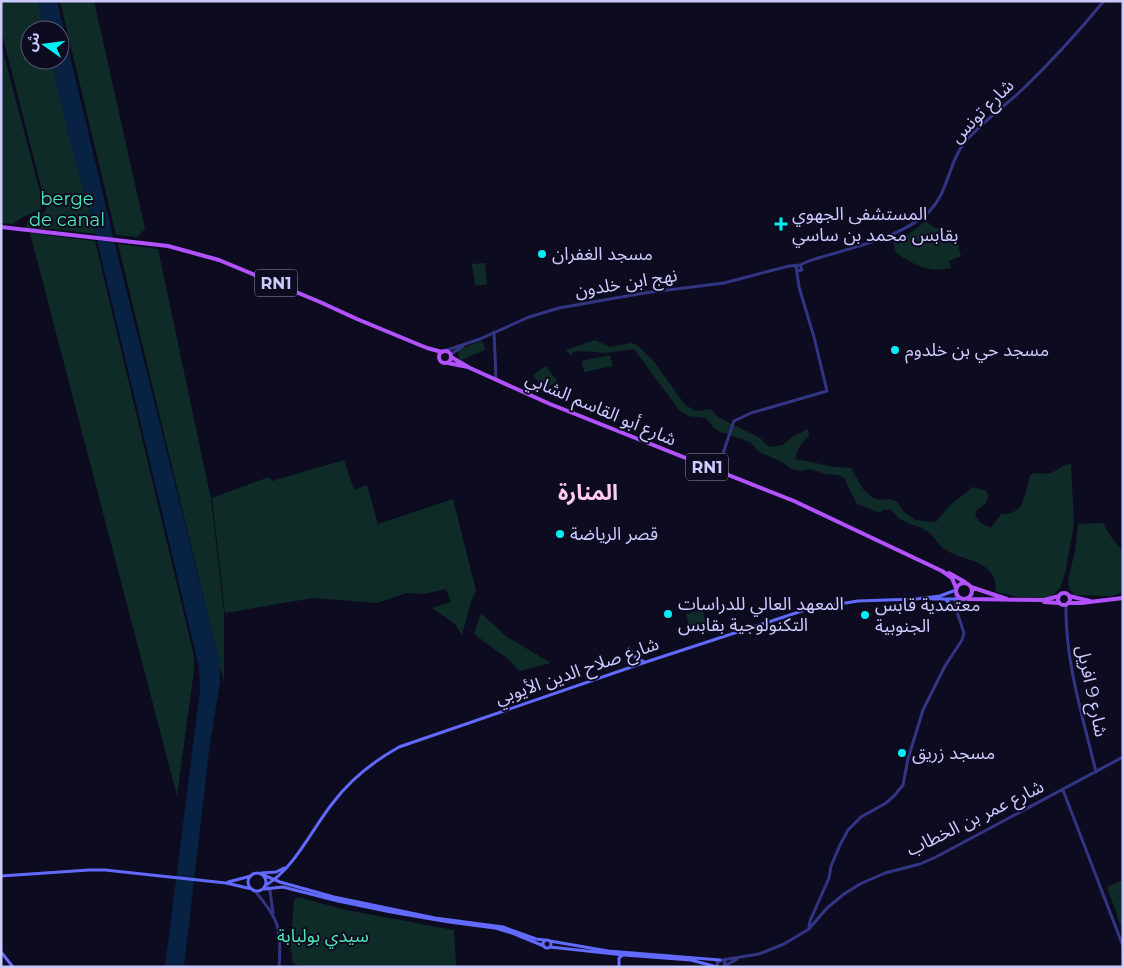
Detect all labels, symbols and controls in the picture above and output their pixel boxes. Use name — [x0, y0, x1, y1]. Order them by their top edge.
north arrow — [20, 20, 70, 70]
text: ش — [21, 30, 43, 53]
street label: شارع تونس — [945, 74, 1021, 150]
park label: berge de canal — [29, 188, 105, 231]
place label: المستشفى الجهوي بقابس محمد بن ساسي — [792, 203, 958, 248]
marker: المستشفى الجهوي بقابس محمد بن ساسي — [774, 217, 788, 231]
place label: مسجد الغفران — [552, 243, 653, 265]
marker: مسجد الغفران — [536, 248, 548, 260]
street label: نهج ابن خلدون — [573, 264, 679, 304]
road number: RN1 — [255, 270, 297, 296]
place label: مسجد حي بن خلدوم — [905, 339, 1049, 364]
marker: مسجد حي بن خلدوم — [889, 344, 901, 356]
street label: شارع أبو القاسم الشابي — [521, 367, 680, 453]
road number: RN1 — [686, 454, 728, 481]
district label: المنارة — [558, 479, 618, 506]
place label: قصر الرياضة — [570, 523, 658, 545]
marker: قصر الرياضة — [554, 528, 566, 540]
place label: المعهد العالي للدراسات التكنولوجية بقابس — [678, 593, 844, 636]
place label: معتمدية قابس الجنوبية — [875, 594, 980, 637]
marker: المعهد العالي للدراسات التكنولوجية بقابس — [662, 608, 674, 620]
marker: معتمدية قابس الجنوبية — [859, 609, 871, 621]
street label: شارع صلاح الدين الأيوبي — [492, 633, 663, 712]
street label: شارع 9 افريل — [1069, 643, 1112, 739]
place label: مسجد زريق — [912, 742, 995, 764]
marker: مسجد زريق — [896, 747, 908, 759]
street label: شارع عمر بن الخطاب — [903, 775, 1049, 863]
park label: سيدي بولبابة — [277, 925, 369, 949]

